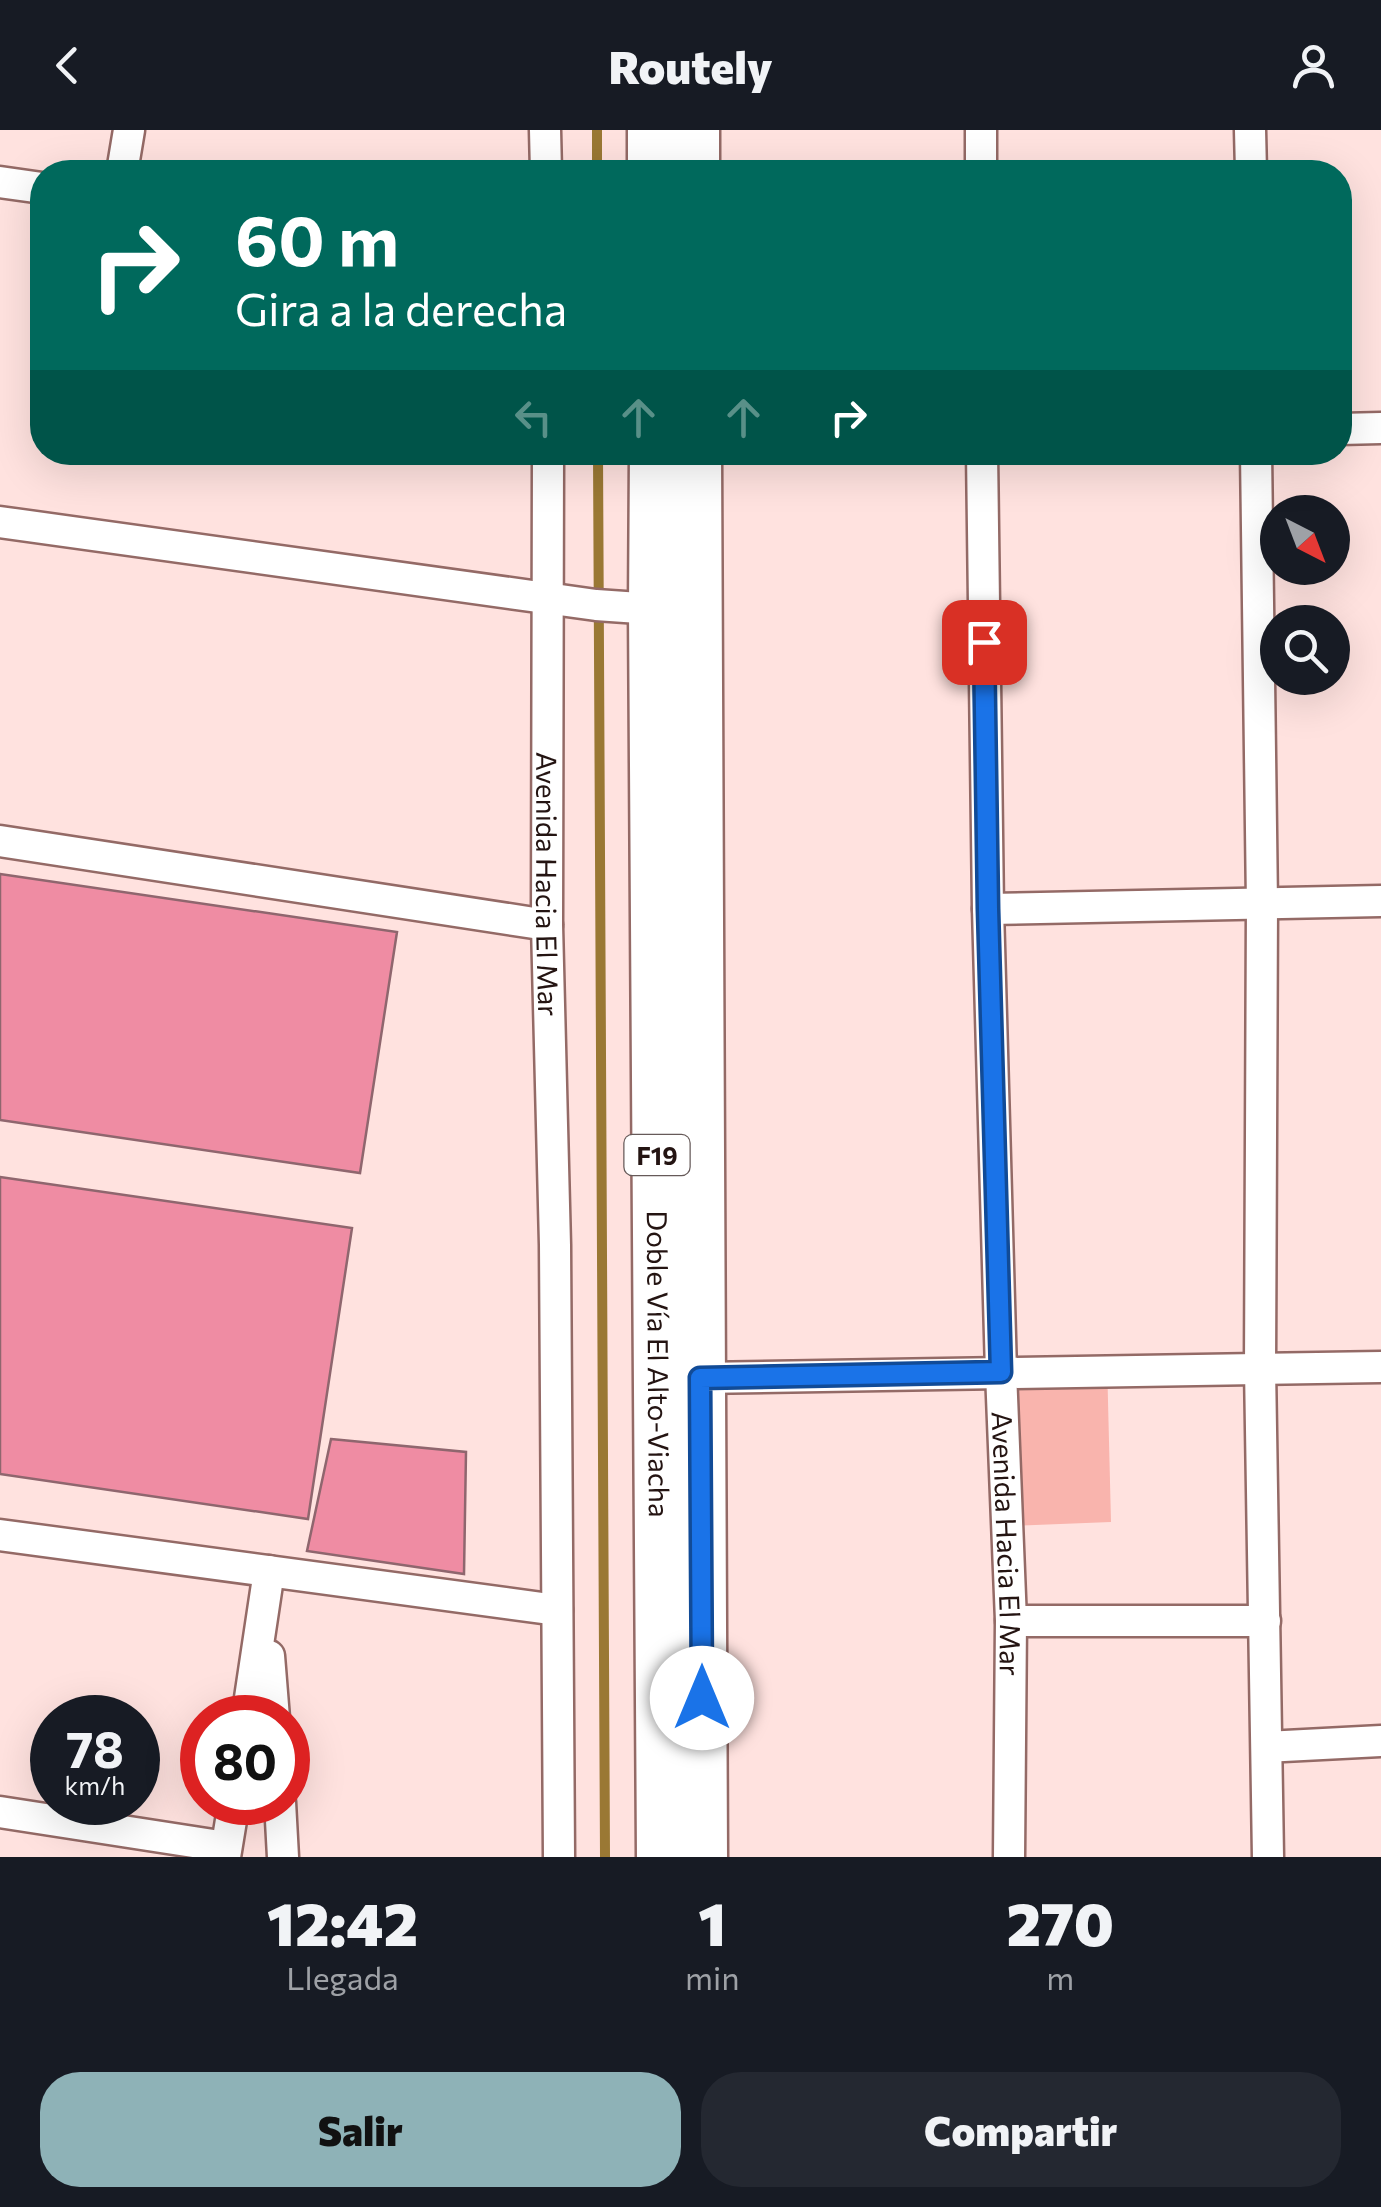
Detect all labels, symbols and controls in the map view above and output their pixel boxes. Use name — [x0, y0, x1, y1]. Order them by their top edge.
icon: back — [40, 38, 95, 93]
text: Routely — [609, 38, 772, 93]
icon: person — [1286, 38, 1341, 93]
text: 60 m — [235, 195, 399, 280]
icon: right — [70, 200, 200, 330]
text: Gira a la derecha — [235, 280, 567, 335]
icon: left — [506, 390, 561, 445]
icon: ahead — [611, 390, 666, 445]
icon: ahead — [716, 390, 771, 445]
icon: right — [821, 390, 876, 445]
north arrow — [1260, 495, 1350, 585]
map controls — [1260, 495, 1350, 695]
pin — [942, 600, 1027, 685]
button: search — [1260, 605, 1350, 695]
icon: arrive — [957, 615, 1012, 670]
street label: Avenida Hacia El Mar — [530, 752, 566, 1017]
road number: F19 — [624, 1135, 690, 1175]
street label: Doble Vía El Alto-Viacha — [641, 1210, 677, 1518]
street label: Avenida Hacia El Mar — [986, 1411, 1028, 1676]
position arrow — [650, 1646, 754, 1750]
speed limit sign: 80 — [180, 1695, 310, 1825]
text: 78 — [66, 1717, 124, 1778]
text: km/h — [65, 1770, 125, 1800]
text: 12:42 — [267, 1885, 418, 1958]
text: 1 — [698, 1885, 726, 1958]
text: 270 — [1006, 1885, 1114, 1958]
text: Llegada — [286, 1957, 399, 1997]
text: min — [685, 1957, 740, 1997]
text: m — [1046, 1957, 1074, 1997]
button: Salir — [40, 2072, 681, 2187]
button: Compartir — [701, 2072, 1341, 2187]

